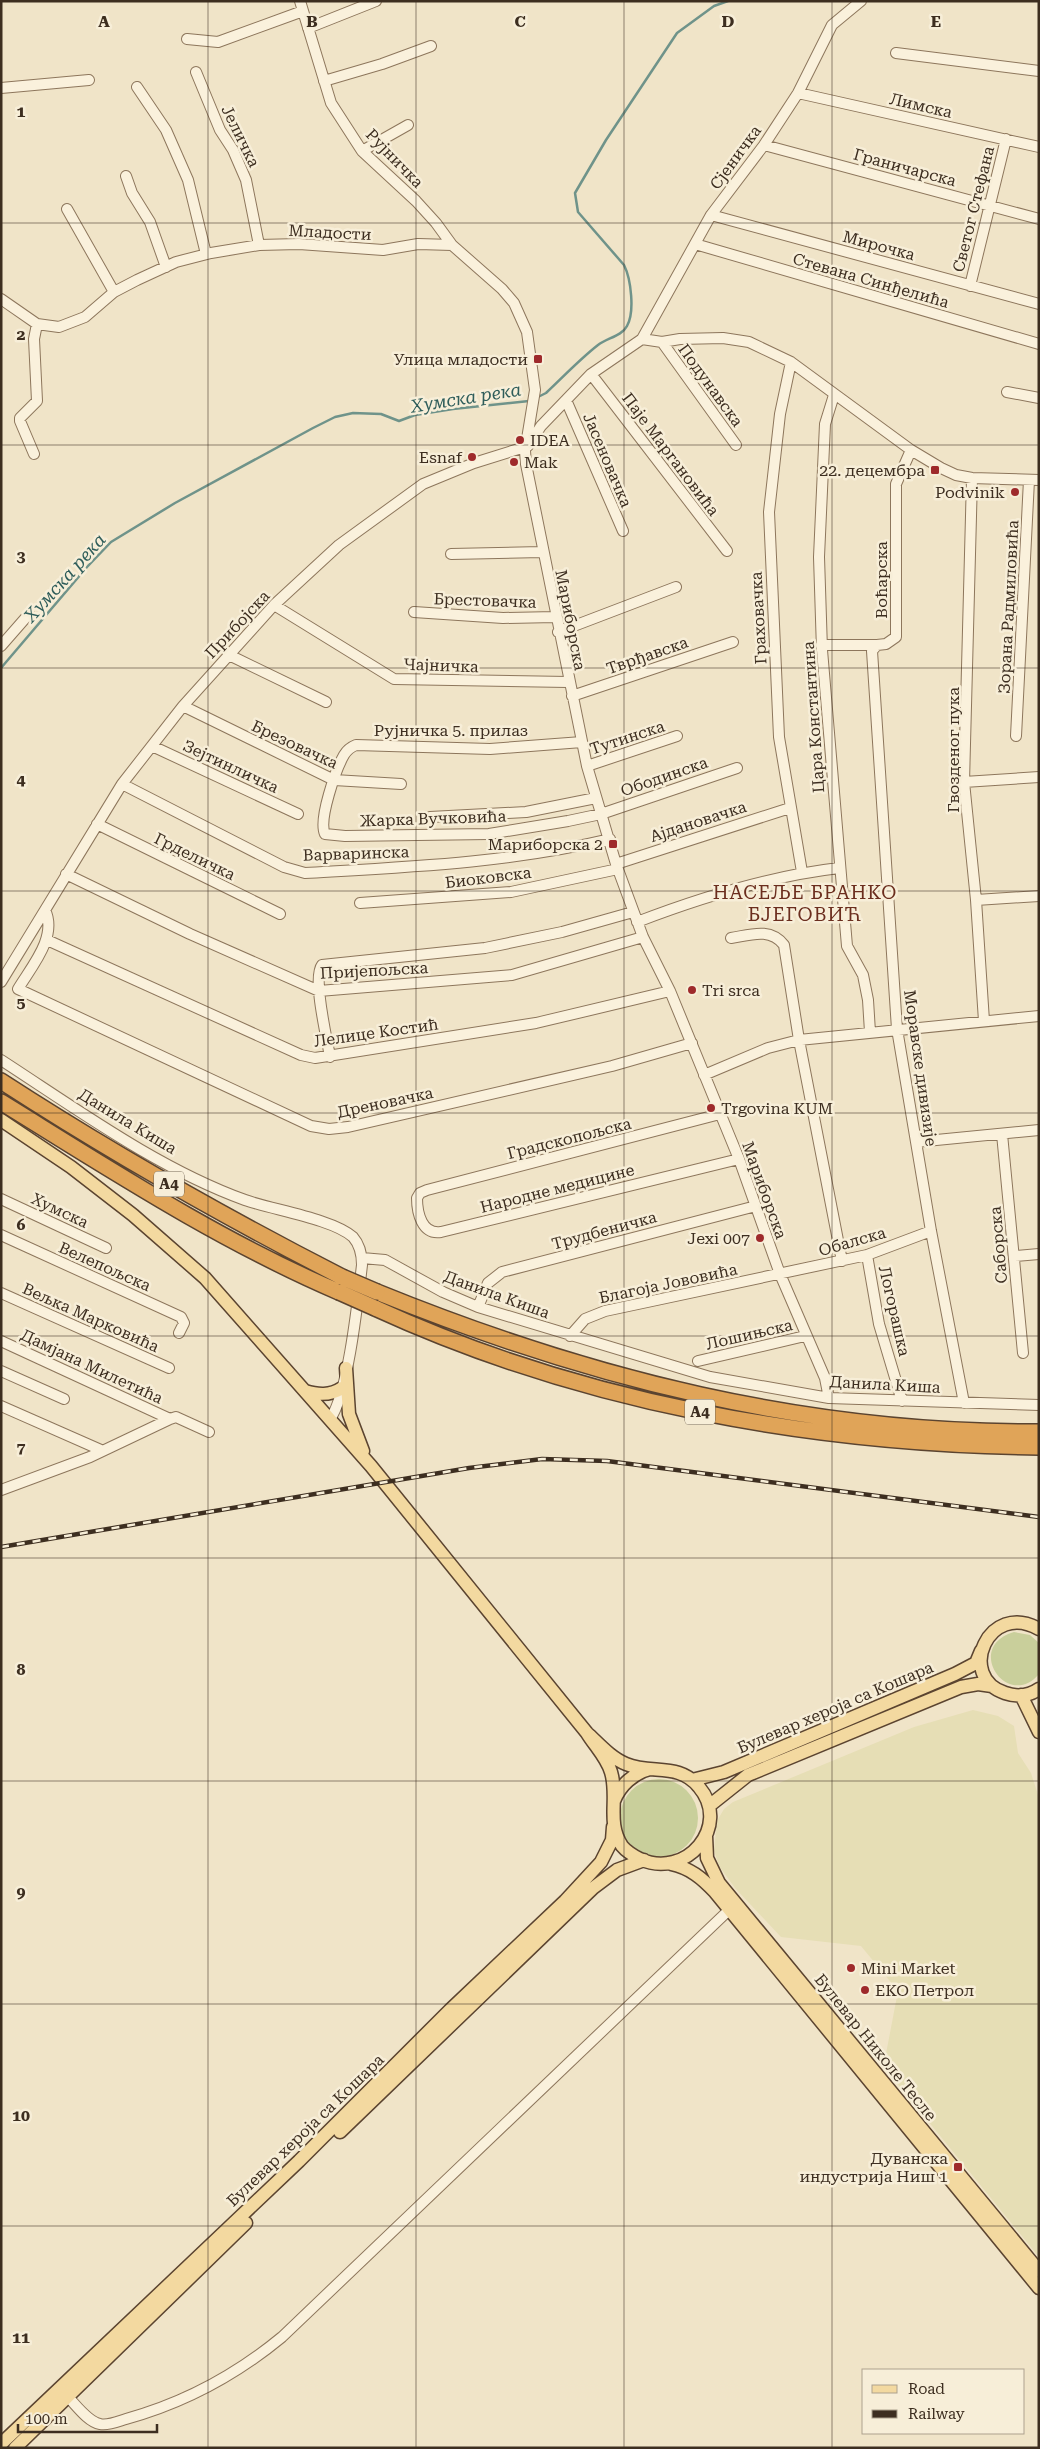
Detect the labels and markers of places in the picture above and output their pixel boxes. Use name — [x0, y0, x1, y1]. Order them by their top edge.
place label: Улица младости — [394, 350, 528, 369]
marker: Улица младости — [532, 353, 544, 365]
place label: IDEA — [530, 431, 571, 450]
marker: IDEA — [514, 434, 526, 446]
place label: Esnaf — [419, 448, 463, 467]
marker: Esnaf — [466, 451, 478, 463]
place label: Mak — [524, 453, 558, 472]
marker: Mak — [508, 456, 520, 468]
place label: 22. децембра — [819, 461, 925, 480]
marker: 22. децембра — [929, 464, 941, 476]
place label: Podvinik — [935, 483, 1005, 502]
marker: Podvinik — [1009, 486, 1021, 498]
place label: Мариборска 2 — [488, 835, 603, 854]
marker: Мариборска 2 — [607, 838, 619, 850]
place label: Tri srca — [702, 981, 760, 1000]
marker: Tri srca — [686, 984, 698, 996]
place label: Trgovina KUM — [721, 1099, 833, 1118]
marker: Trgovina KUM — [705, 1102, 717, 1114]
place label: Jexi 007 — [687, 1229, 750, 1248]
marker: Jexi 007 — [754, 1232, 766, 1244]
place label: Mini Market — [861, 1959, 956, 1978]
marker: Mini Market — [845, 1962, 857, 1974]
place label: ЕКО Петрол — [875, 1981, 974, 2000]
marker: ЕКО Петрол — [859, 1984, 871, 1996]
place label: Дуванска индустрија Ниш 1 — [799, 2149, 948, 2186]
marker: Дуванска индустрија Ниш 1 — [952, 2161, 964, 2173]

